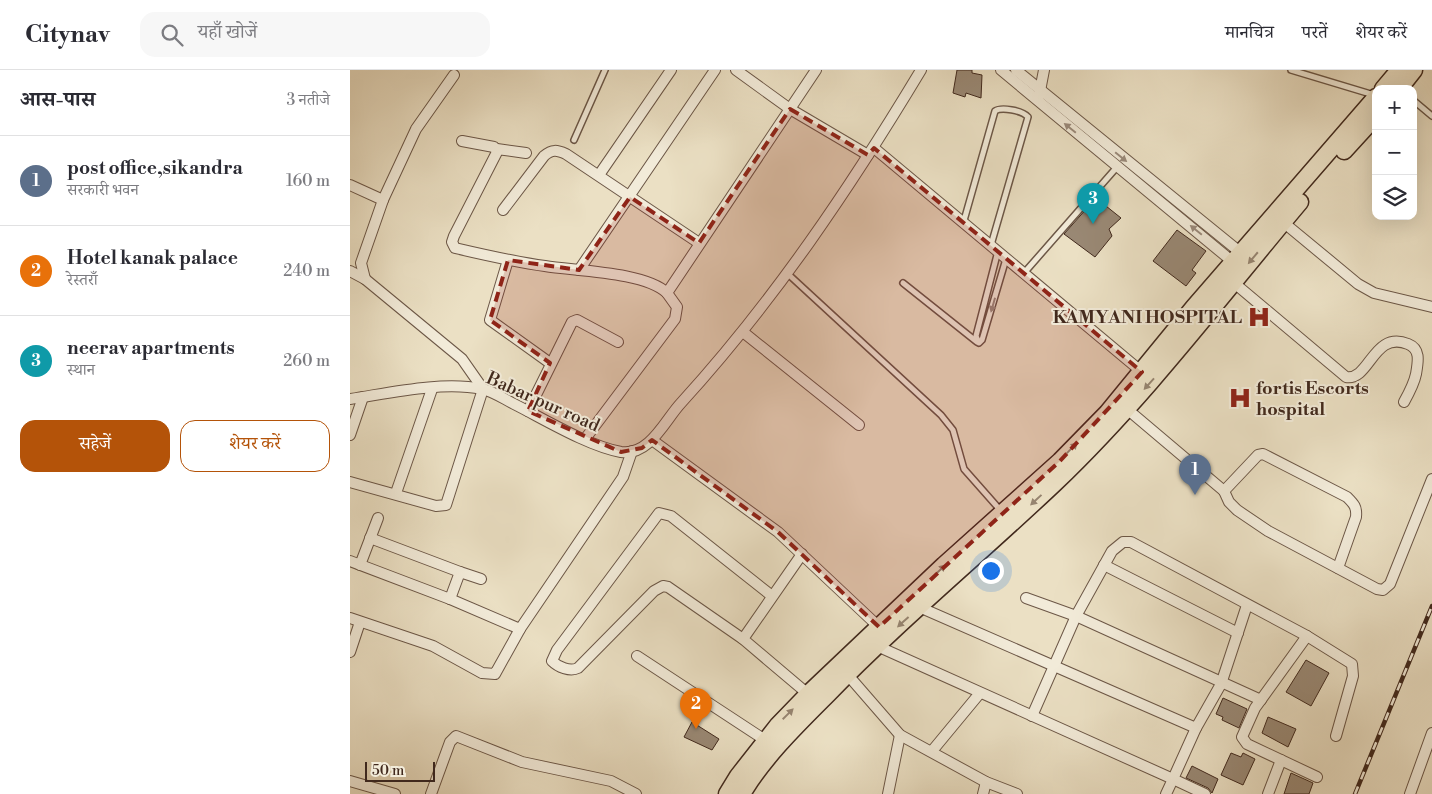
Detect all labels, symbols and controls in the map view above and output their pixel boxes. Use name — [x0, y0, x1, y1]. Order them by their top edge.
search box — [140, 12, 490, 57]
text: Citynav — [25, 20, 110, 50]
text: यहाँ खोजें — [198, 20, 257, 44]
icon: search — [158, 21, 186, 49]
text: मानचित्र — [1225, 21, 1274, 44]
text: परतें — [1302, 21, 1328, 44]
text: शेयर करें — [1356, 21, 1407, 44]
map controls — [1372, 85, 1417, 220]
button: + — [1372, 85, 1417, 130]
text: आस-पास — [20, 87, 95, 113]
text: 3 नतीजे — [286, 90, 330, 110]
one-way arrow — [1063, 123, 1076, 134]
button: − — [1372, 130, 1417, 175]
one-way arrow — [1115, 151, 1128, 162]
text: post office,sikandra — [67, 156, 243, 180]
text: 1 — [32, 171, 40, 191]
text: 160 m — [286, 171, 330, 191]
button: layers — [1372, 175, 1417, 220]
text: सरकारी भवन — [67, 180, 139, 200]
pin: 3 — [1077, 183, 1109, 224]
one-way arrow — [1190, 225, 1203, 236]
text: Hotel kanak palace — [67, 246, 238, 270]
one-way arrow — [1247, 252, 1258, 265]
text: 2 — [31, 261, 41, 281]
text: 240 m — [283, 261, 330, 281]
text: रेस्तराँ — [67, 270, 98, 290]
one-way arrow — [988, 297, 996, 312]
hospital icon: KAMYANI HOSPITAL — [1246, 304, 1272, 330]
place label: KAMYANI HOSPITAL — [1053, 306, 1242, 329]
text: neerav apartments — [67, 336, 235, 360]
text: 3 — [31, 351, 41, 371]
text: 260 m — [283, 351, 330, 371]
text: स्थान — [67, 360, 95, 380]
street label: Babar pur road — [482, 366, 604, 438]
place label: fortis Escorts hospital — [1256, 377, 1369, 421]
one-way arrow — [1144, 378, 1155, 391]
hospital icon: fortis Escorts hospital — [1227, 385, 1253, 411]
button: सहेजें — [20, 420, 170, 472]
button: शेयर करें — [180, 420, 330, 472]
one-way arrow — [1066, 443, 1078, 455]
pin: 1 — [1179, 454, 1211, 495]
one-way arrow — [1030, 494, 1042, 506]
your location — [978, 558, 1004, 584]
one-way arrow — [933, 564, 945, 576]
one-way arrow — [898, 616, 910, 628]
pin: 2 — [680, 688, 712, 729]
one-way arrow — [782, 708, 794, 720]
scale bar — [365, 759, 435, 782]
text: 50 m — [372, 762, 404, 780]

